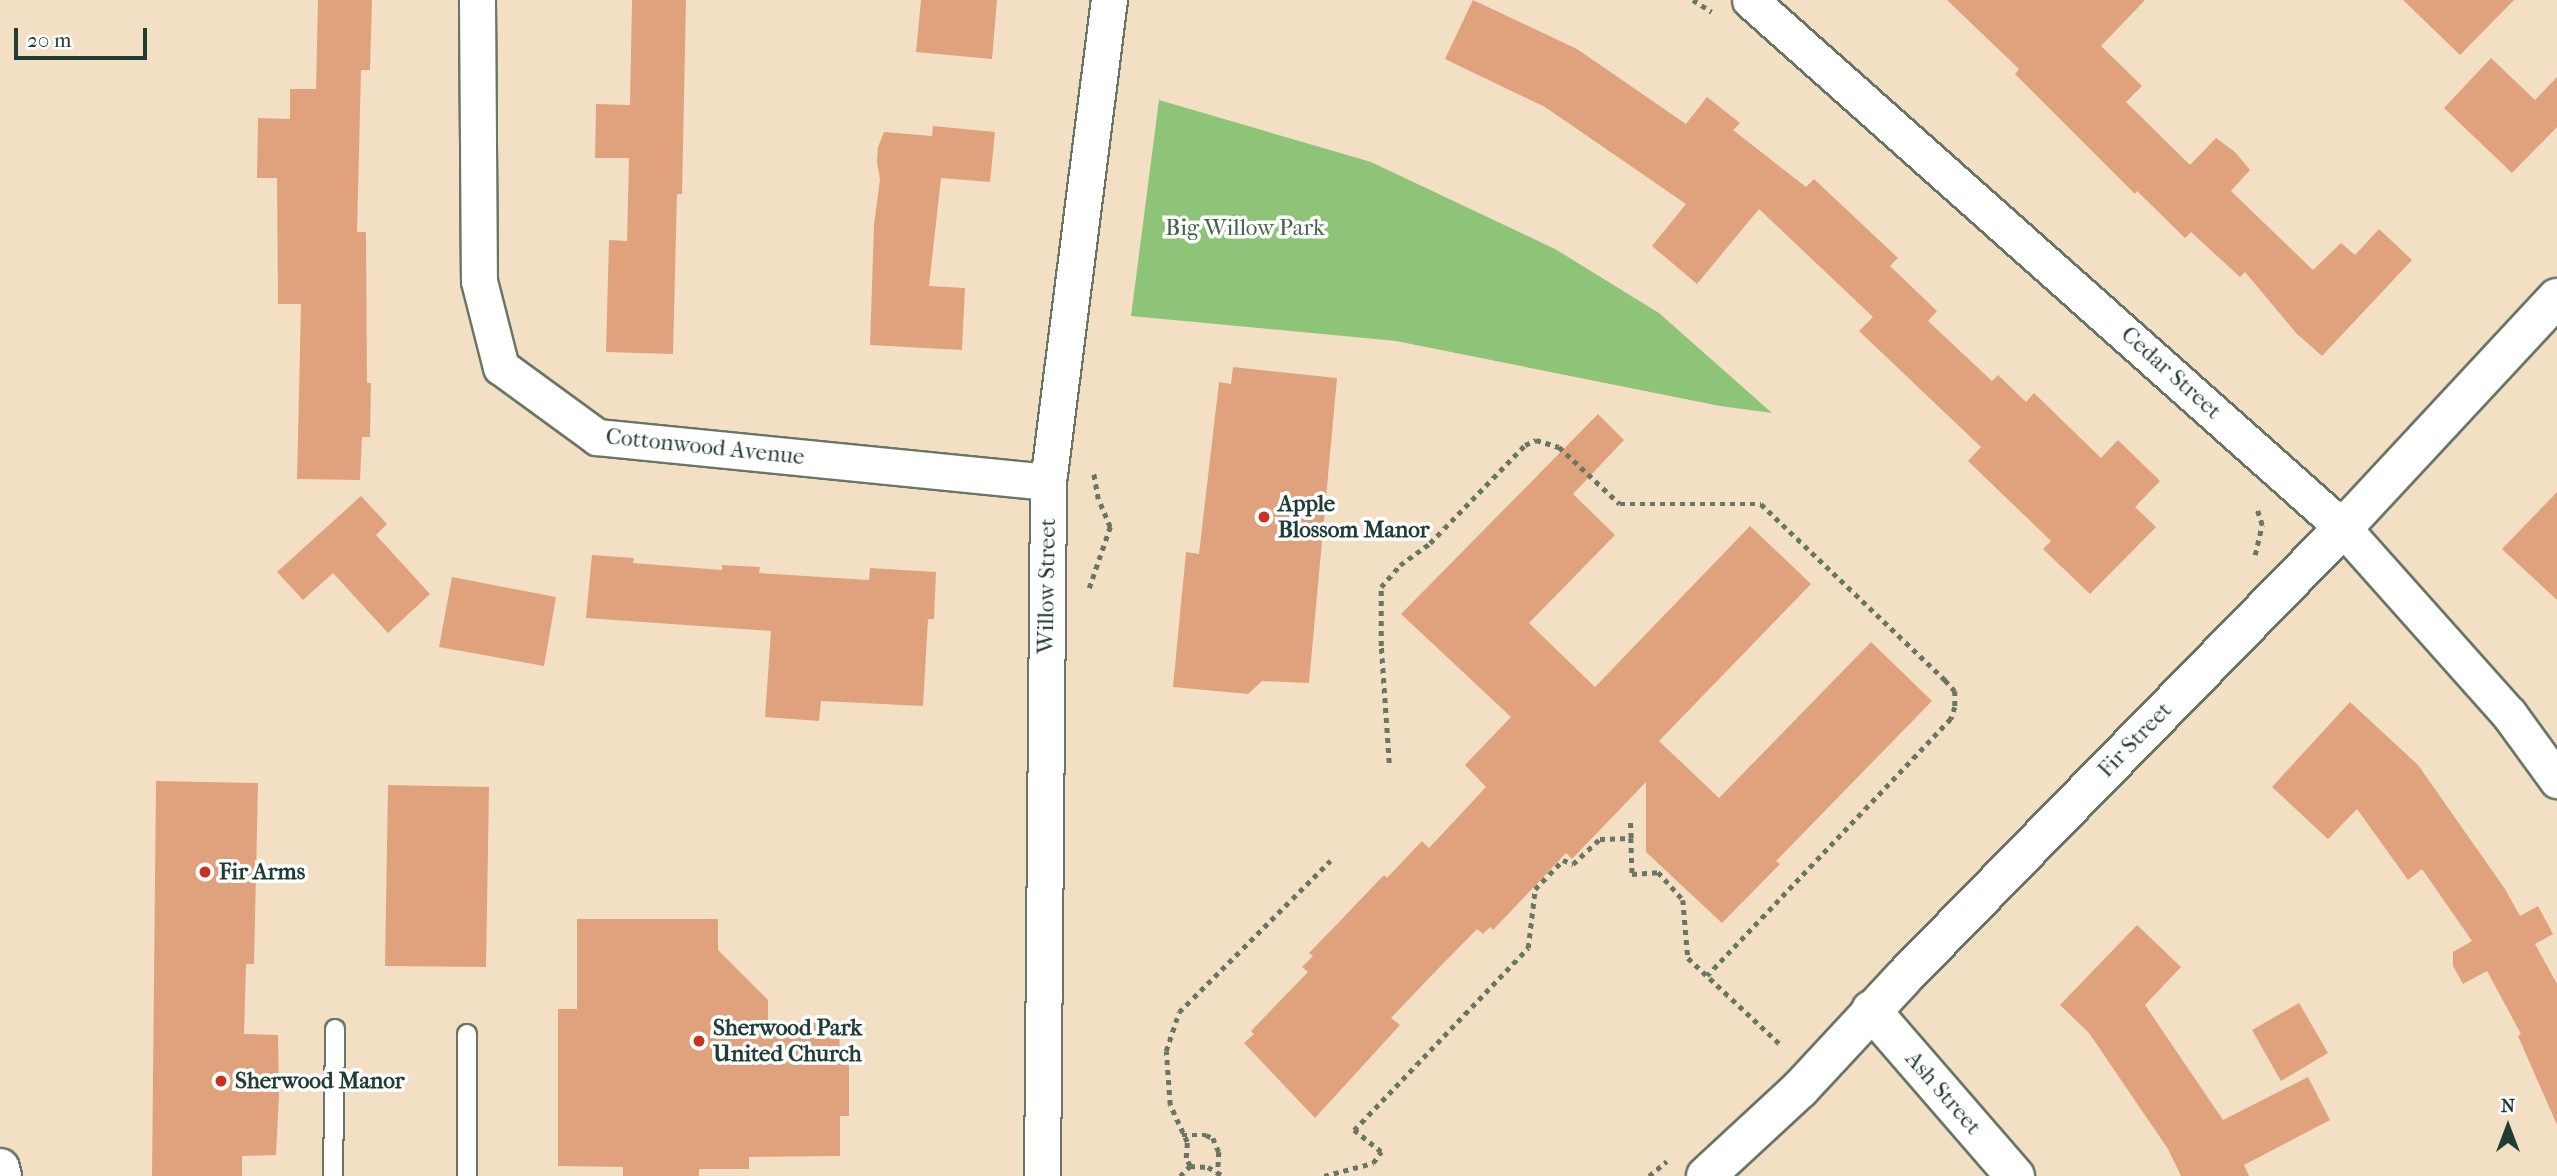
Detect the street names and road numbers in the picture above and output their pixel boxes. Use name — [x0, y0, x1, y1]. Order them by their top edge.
street label: Cedar Street — [2115, 321, 2227, 425]
street label: Cottonwood Avenue — [604, 423, 806, 471]
street label: Willow Street — [1032, 518, 1062, 654]
street label: Fir Street — [2092, 696, 2178, 784]
street label: Ash Street — [1899, 1046, 1987, 1140]

